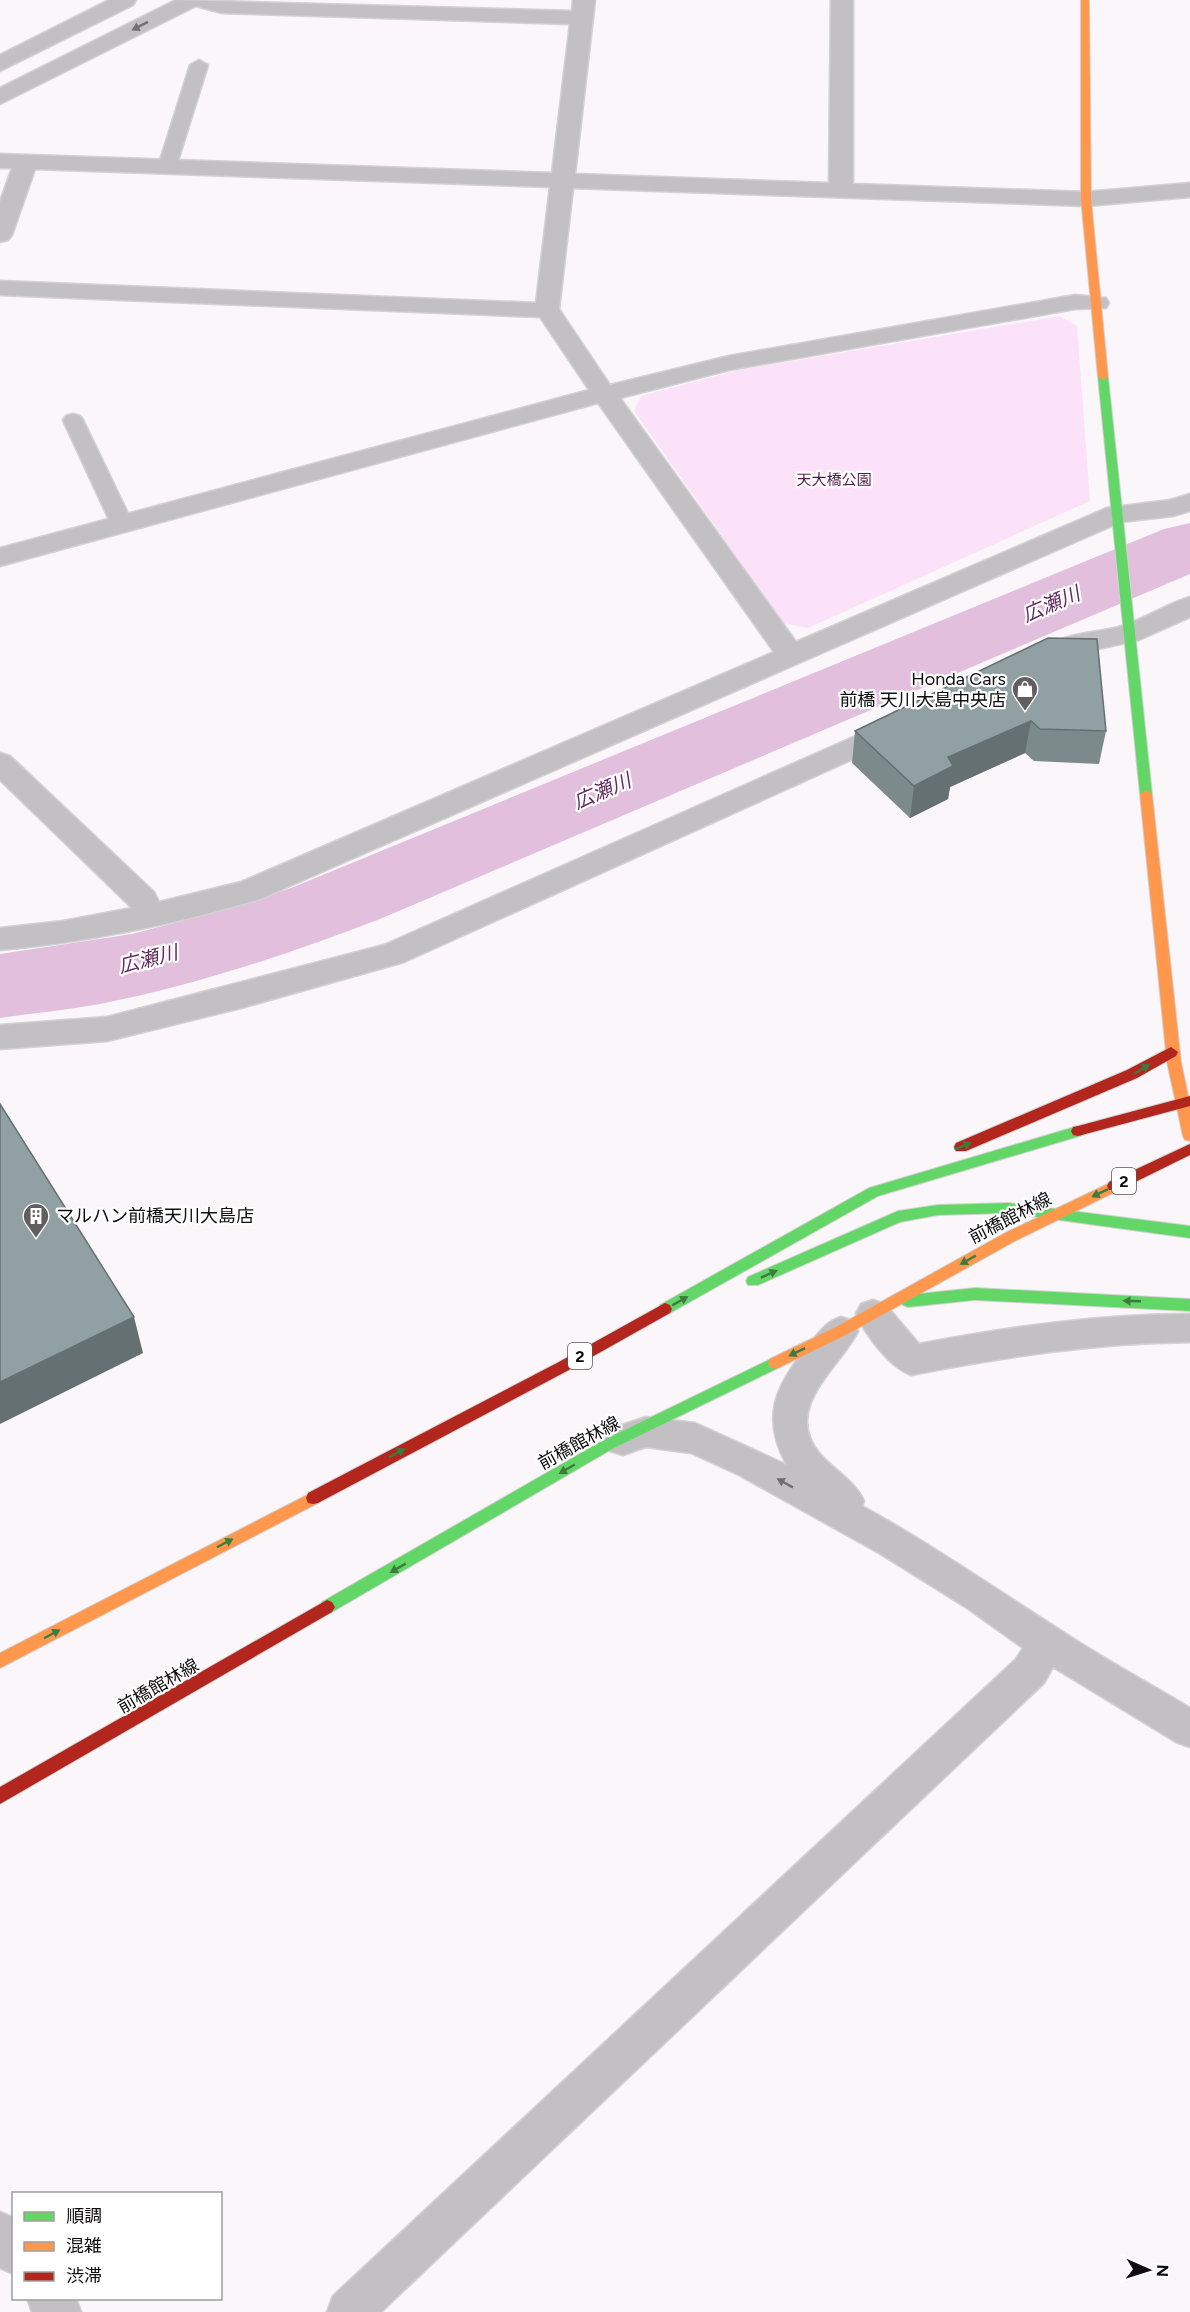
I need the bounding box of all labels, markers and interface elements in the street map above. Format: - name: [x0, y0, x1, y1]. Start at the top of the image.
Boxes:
- one-way arrow: [132, 22, 149, 31]
- park label: 天大橋公園: [796, 471, 872, 489]
- water label: 広瀬川: [1019, 580, 1085, 627]
- place label: Honda Cars 前橋 天川大島中央店: [840, 668, 1006, 711]
- shop icon: Honda Cars 前橋 天川大島中央店: [1010, 674, 1040, 712]
- water label: 広瀬川: [570, 767, 636, 814]
- water label: 広瀬川: [116, 940, 182, 978]
- one-way arrow: [1134, 1063, 1150, 1074]
- one-way arrow: [954, 1141, 972, 1150]
- road number: 2: [1112, 1168, 1136, 1194]
- street label: 前橋館林線: [965, 1188, 1055, 1248]
- one-way arrow: [1091, 1189, 1108, 1198]
- building icon: マルハン前橋天川大島店: [21, 1201, 51, 1239]
- place label: マルハン前橋天川大島店: [56, 1205, 254, 1227]
- one-way arrow: [960, 1255, 977, 1265]
- one-way arrow: [760, 1269, 778, 1279]
- one-way arrow: [672, 1295, 688, 1306]
- one-way arrow: [1122, 1296, 1141, 1306]
- road number: 2: [568, 1343, 592, 1369]
- one-way arrow: [788, 1348, 805, 1357]
- street label: 前橋館林線: [534, 1412, 624, 1474]
- one-way arrow: [389, 1448, 406, 1458]
- one-way arrow: [558, 1464, 575, 1474]
- one-way arrow: [777, 1478, 794, 1488]
- one-way arrow: [216, 1538, 233, 1548]
- one-way arrow: [390, 1562, 406, 1573]
- one-way arrow: [44, 1629, 61, 1639]
- street label: 前橋館林線: [114, 1654, 202, 1718]
- legend: [12, 2192, 222, 2300]
- text: 順調: [66, 2205, 102, 2227]
- text: 混雑: [66, 2235, 102, 2257]
- north arrow: [1118, 2240, 1178, 2300]
- text: N: [1153, 2264, 1172, 2277]
- text: 渋滞: [66, 2265, 102, 2287]

